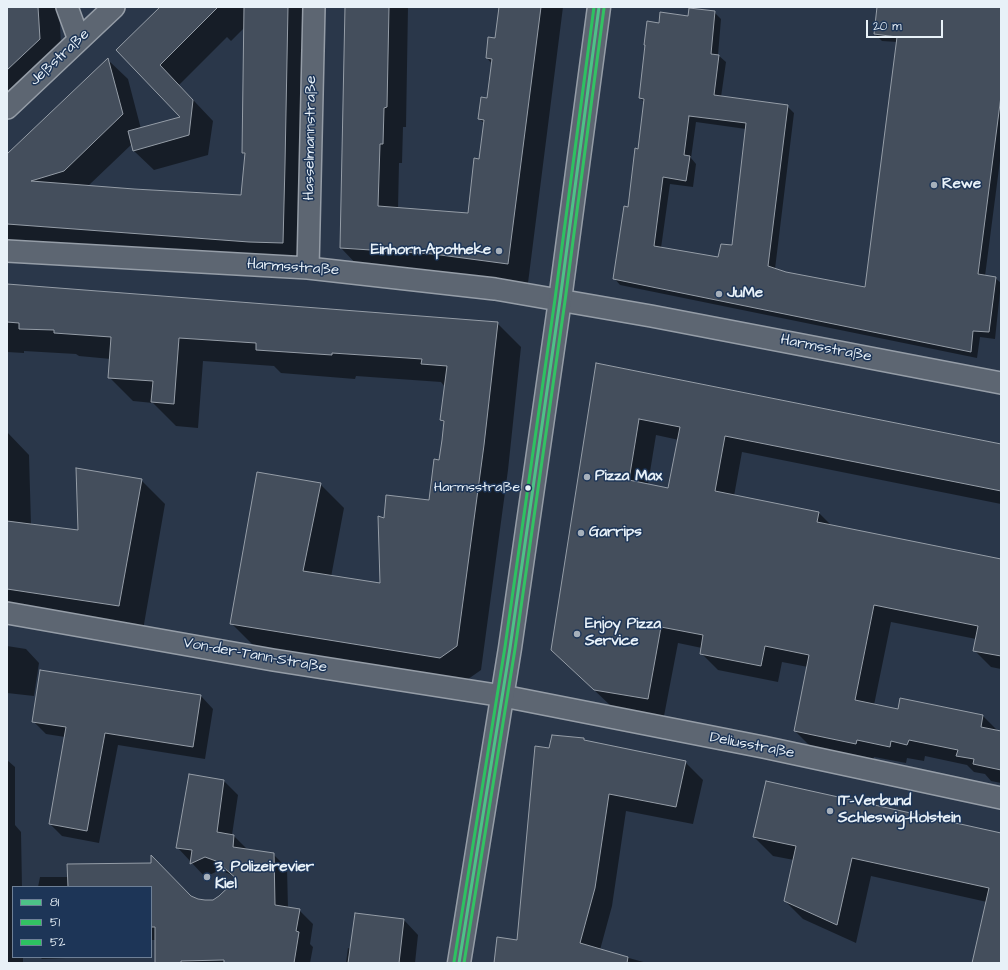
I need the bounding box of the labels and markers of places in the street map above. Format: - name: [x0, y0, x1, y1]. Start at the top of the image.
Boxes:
- place label: Rewe: [942, 176, 981, 194]
- marker: Rewe: [929, 180, 939, 190]
- place label: Einhorn-Apotheke: [371, 242, 491, 260]
- marker: Einhorn-Apotheke: [494, 246, 504, 256]
- place label: JuMe: [727, 285, 763, 303]
- marker: JuMe: [714, 289, 724, 299]
- place label: Pizza Max: [595, 468, 662, 486]
- marker: Pizza Max: [582, 472, 592, 482]
- place label: Harmsstraße: [434, 480, 520, 496]
- marker: Harmsstraße: [523, 483, 533, 493]
- place label: Garrips: [589, 524, 642, 542]
- marker: Garrips: [576, 528, 586, 538]
- place label: Enjoy Pizza Service: [585, 616, 661, 651]
- marker: Enjoy Pizza Service: [572, 629, 582, 639]
- place label: IT-Verbund Schleswig-Holstein: [838, 793, 961, 828]
- marker: IT-Verbund Schleswig-Holstein: [825, 806, 835, 816]
- place label: 3. Polizeirevier Kiel: [215, 859, 314, 894]
- marker: 3. Polizeirevier Kiel: [202, 872, 212, 882]

